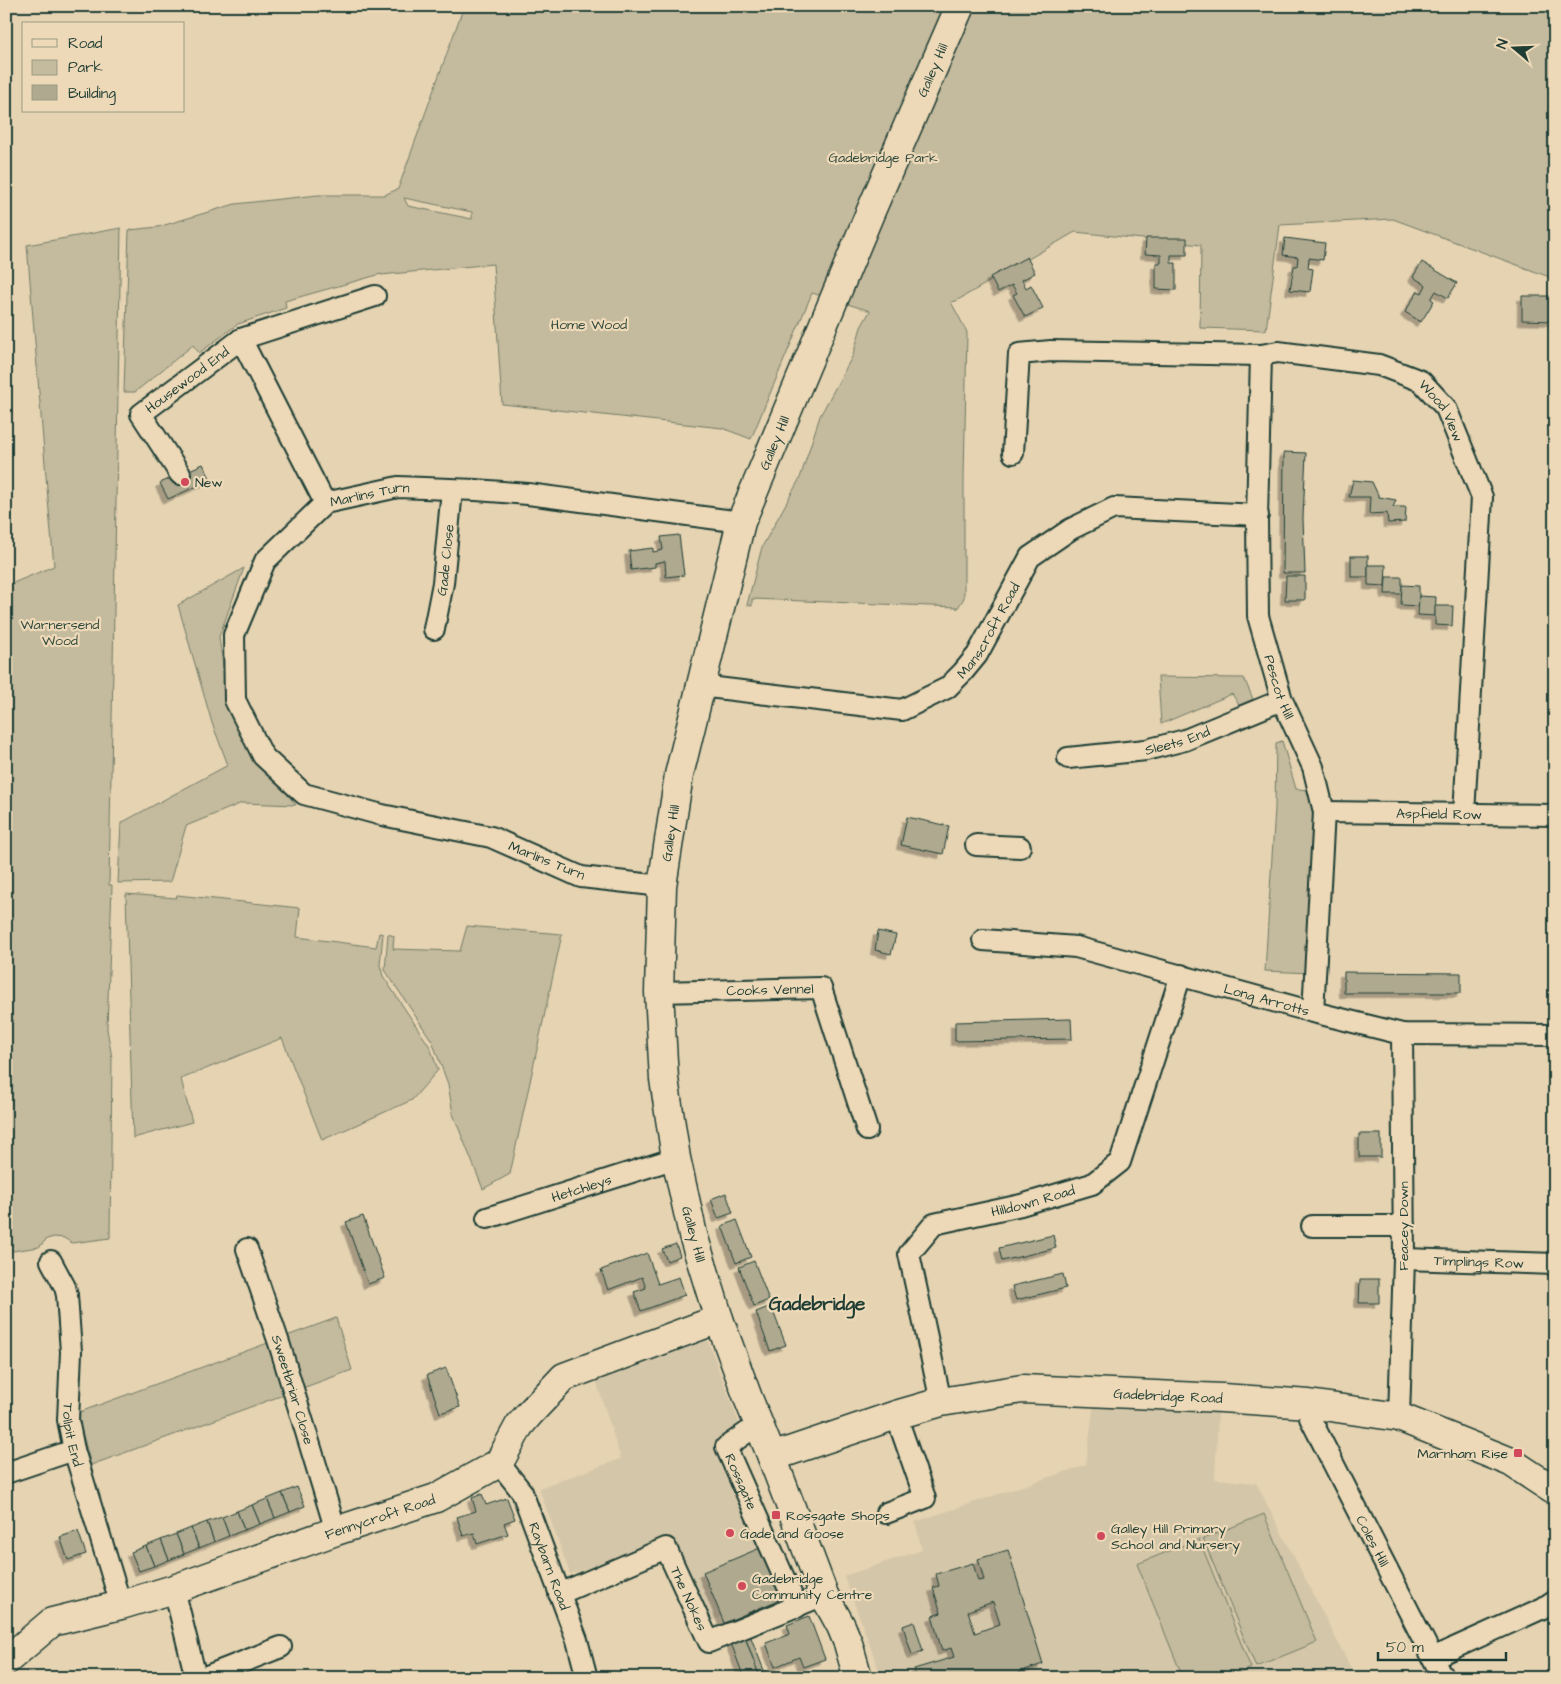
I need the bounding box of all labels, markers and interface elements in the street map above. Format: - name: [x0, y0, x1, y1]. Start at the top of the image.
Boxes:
- legend: [22, 22, 185, 112]
- north arrow: [1488, 22, 1538, 72]
- text: Road: [68, 33, 103, 54]
- text: N: [1492, 36, 1514, 52]
- street label: Galley Hill: [913, 40, 954, 100]
- text: Park: [68, 57, 103, 78]
- text: Building: [68, 83, 116, 105]
- park label: Gadebridge Park: [828, 148, 938, 168]
- park label: Home Wood: [551, 315, 627, 335]
- street label: Housewood End: [141, 342, 234, 418]
- street label: Wood View: [1413, 375, 1468, 445]
- street label: Galley Hill: [755, 413, 795, 473]
- place label: New: [195, 473, 223, 493]
- marker: New: [179, 476, 191, 488]
- street label: Marlins Turn: [328, 478, 410, 513]
- street label: Gade Close: [432, 523, 460, 598]
- street label: Manscroft Road: [952, 579, 1025, 683]
- park label: Warnersend Wood: [20, 615, 100, 651]
- street label: Pescot Hill: [1259, 653, 1299, 723]
- street label: Sleets End: [1143, 722, 1213, 761]
- street label: Galley Hill: [657, 803, 685, 863]
- street label: Aspfield Row: [1396, 804, 1482, 825]
- street label: Marlins Turn: [505, 836, 588, 885]
- street label: Cooks Vennel: [726, 979, 814, 1001]
- street label: Long Arrotts: [1221, 979, 1312, 1022]
- street label: Hetchleys: [549, 1170, 614, 1208]
- street label: Hilldown Road: [989, 1181, 1077, 1222]
- street label: Feacey Down: [1394, 1181, 1414, 1271]
- street label: Galley Hill: [676, 1204, 710, 1264]
- street label: Timplings Row: [1434, 1251, 1524, 1274]
- district label: Gadebridge: [769, 1291, 866, 1319]
- street label: Sweetbriar Close: [266, 1332, 318, 1448]
- street label: Gadebridge Road: [1113, 1384, 1223, 1409]
- street label: Tollpit End: [57, 1402, 87, 1469]
- place label: Marnham Rise: [1417, 1444, 1508, 1464]
- marker: Marnham Rise: [1512, 1447, 1524, 1459]
- street label: Rossgate: [719, 1451, 762, 1514]
- street label: Fennycroft Road: [322, 1490, 438, 1545]
- place label: Rossgate Shops: [786, 1506, 890, 1526]
- marker: Rossgate Shops: [770, 1509, 782, 1521]
- street label: Coles Hill: [1350, 1512, 1393, 1570]
- place label: Galley Hill Primary School and Nursery: [1111, 1519, 1240, 1555]
- street label: Raybarn Road: [523, 1520, 574, 1613]
- place label: Gade and Goose: [740, 1524, 845, 1544]
- marker: Gade and Goose: [724, 1527, 736, 1539]
- marker: Galley Hill Primary School and Nursery: [1095, 1530, 1107, 1542]
- street label: The Nokes: [665, 1564, 712, 1634]
- place label: Gadebridge Community Centre: [752, 1569, 873, 1605]
- marker: Gadebridge Community Centre: [736, 1580, 748, 1592]
- scale bar: [1378, 1629, 1506, 1661]
- text: 50 m: [1386, 1637, 1424, 1658]

